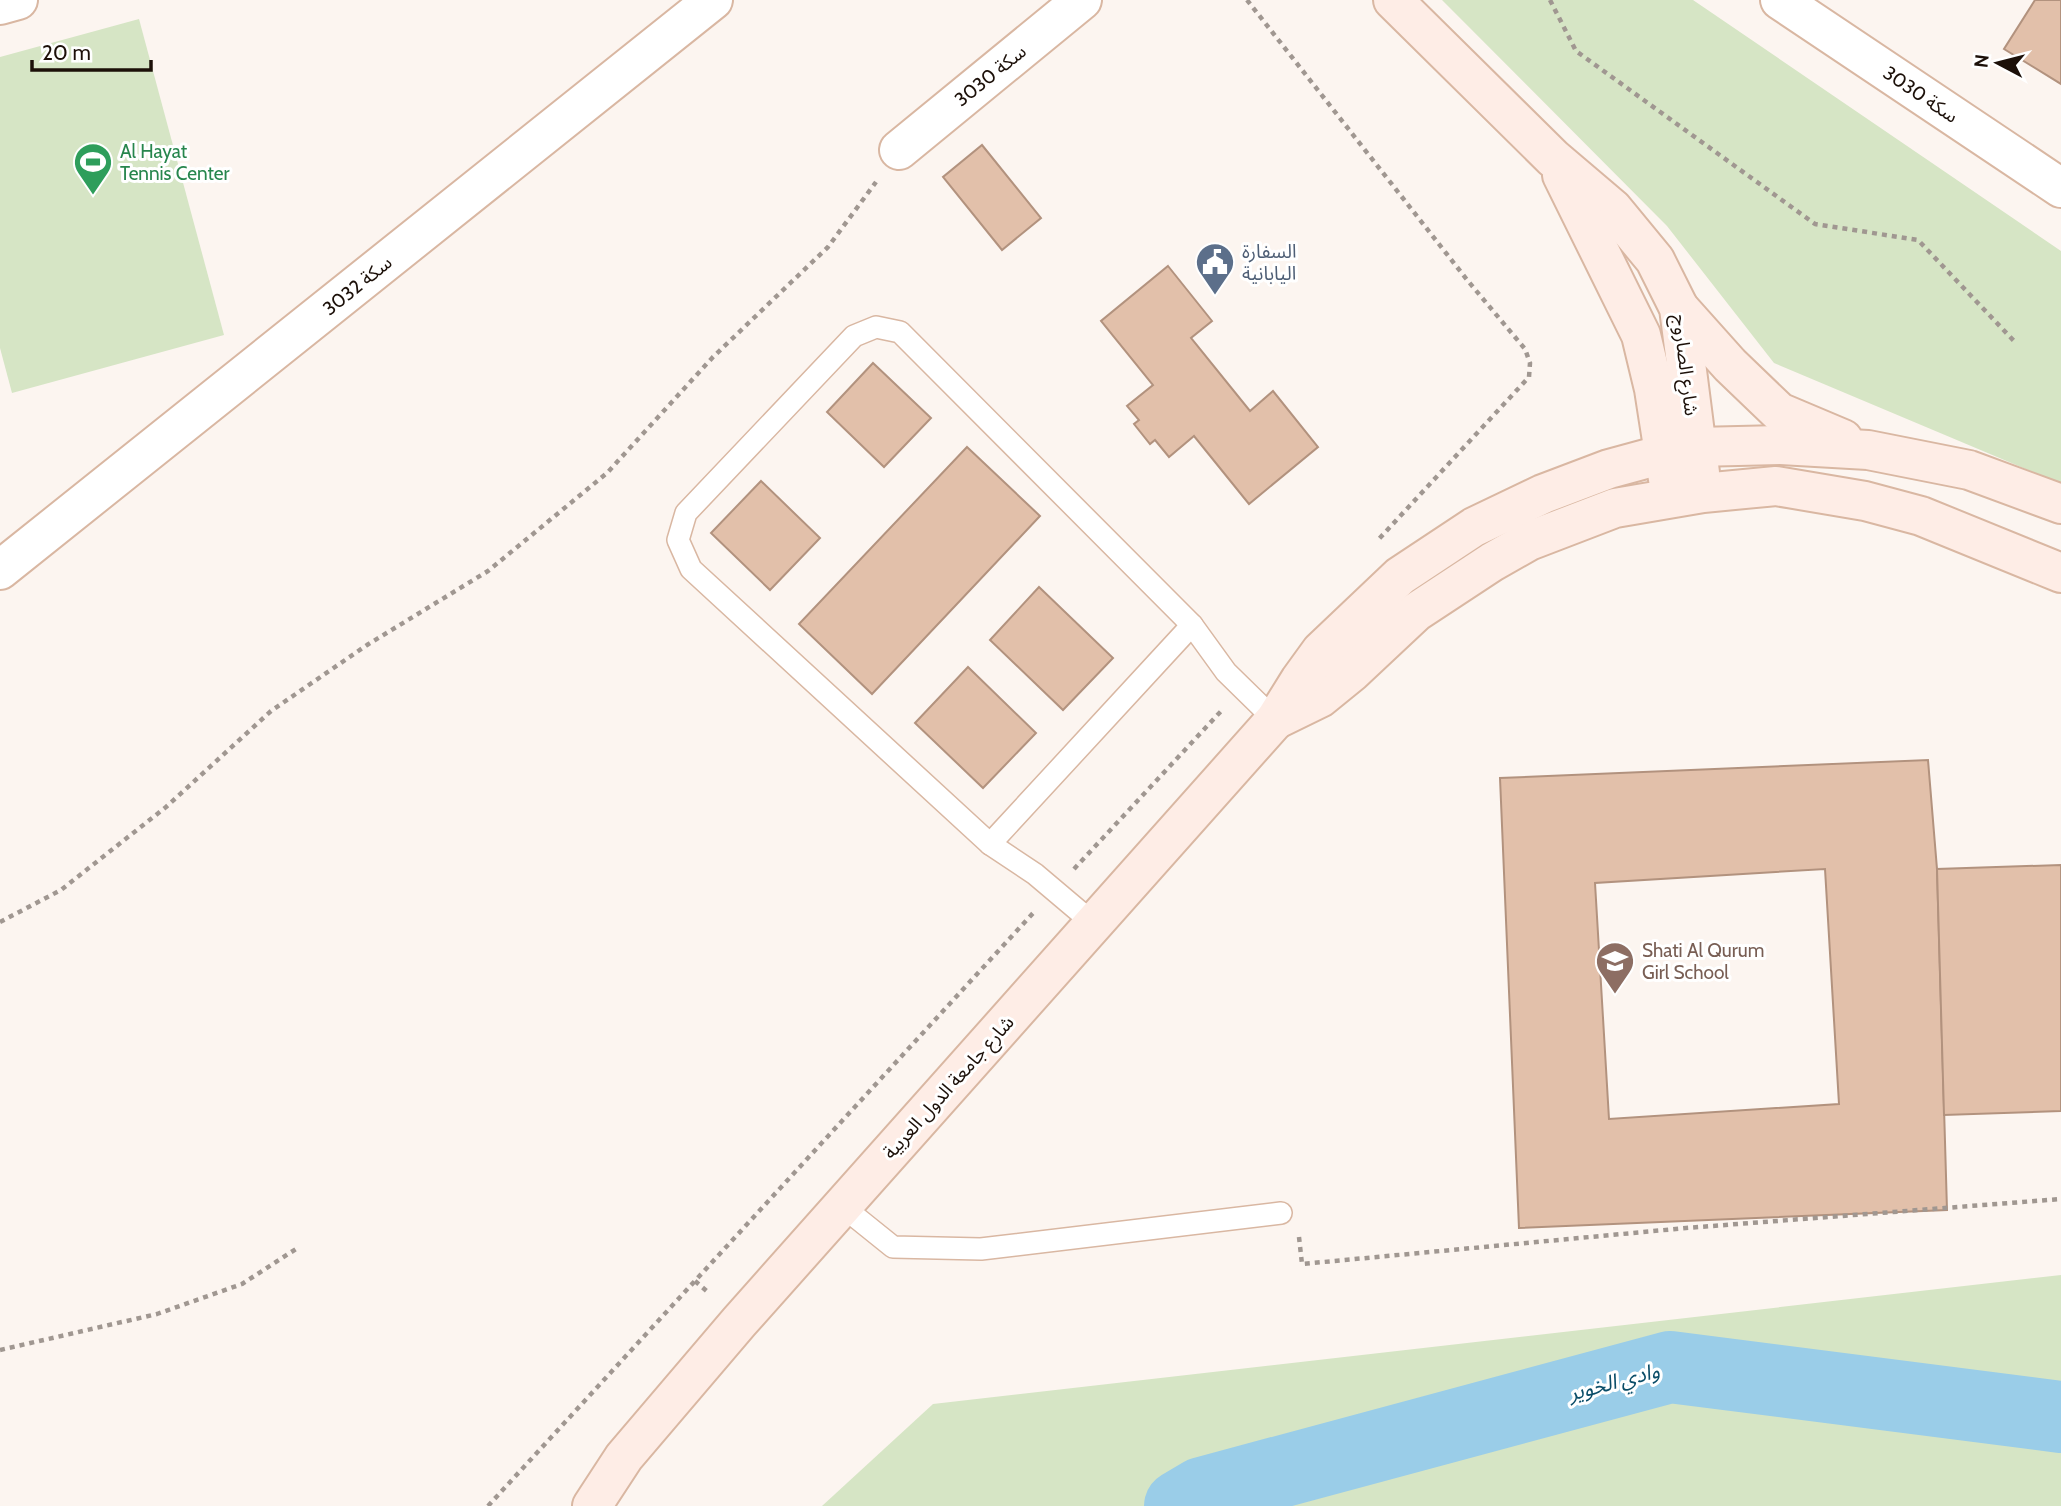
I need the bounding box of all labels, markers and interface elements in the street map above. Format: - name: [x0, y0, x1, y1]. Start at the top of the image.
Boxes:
- scale bar: [32, 28, 150, 72]
- north arrow: [1963, 28, 2033, 98]
- text: 20 m: [42, 40, 91, 65]
- street label: سكة 3030: [950, 40, 1031, 111]
- text: N: [1969, 53, 1994, 69]
- street label: سكة 3030: [1879, 61, 1962, 128]
- place label: Al Hayat Tennis Center: [120, 140, 229, 185]
- sports icon: Al Hayat Tennis Center: [72, 141, 114, 196]
- place label: السفارة اليابانية: [1242, 240, 1296, 285]
- public building icon: السفارة اليابانية: [1194, 241, 1236, 296]
- street label: سكة 3032: [318, 251, 396, 320]
- street label: شارع الصاروج: [1666, 313, 1703, 417]
- place label: Shati Al Qurum Girl School: [1642, 939, 1764, 984]
- school or university icon: Shati Al Qurum Girl School: [1594, 940, 1636, 995]
- street label: شارع جامعة الدول العربية: [878, 1011, 1020, 1165]
- water label: وادي الخوير: [1564, 1357, 1663, 1410]

